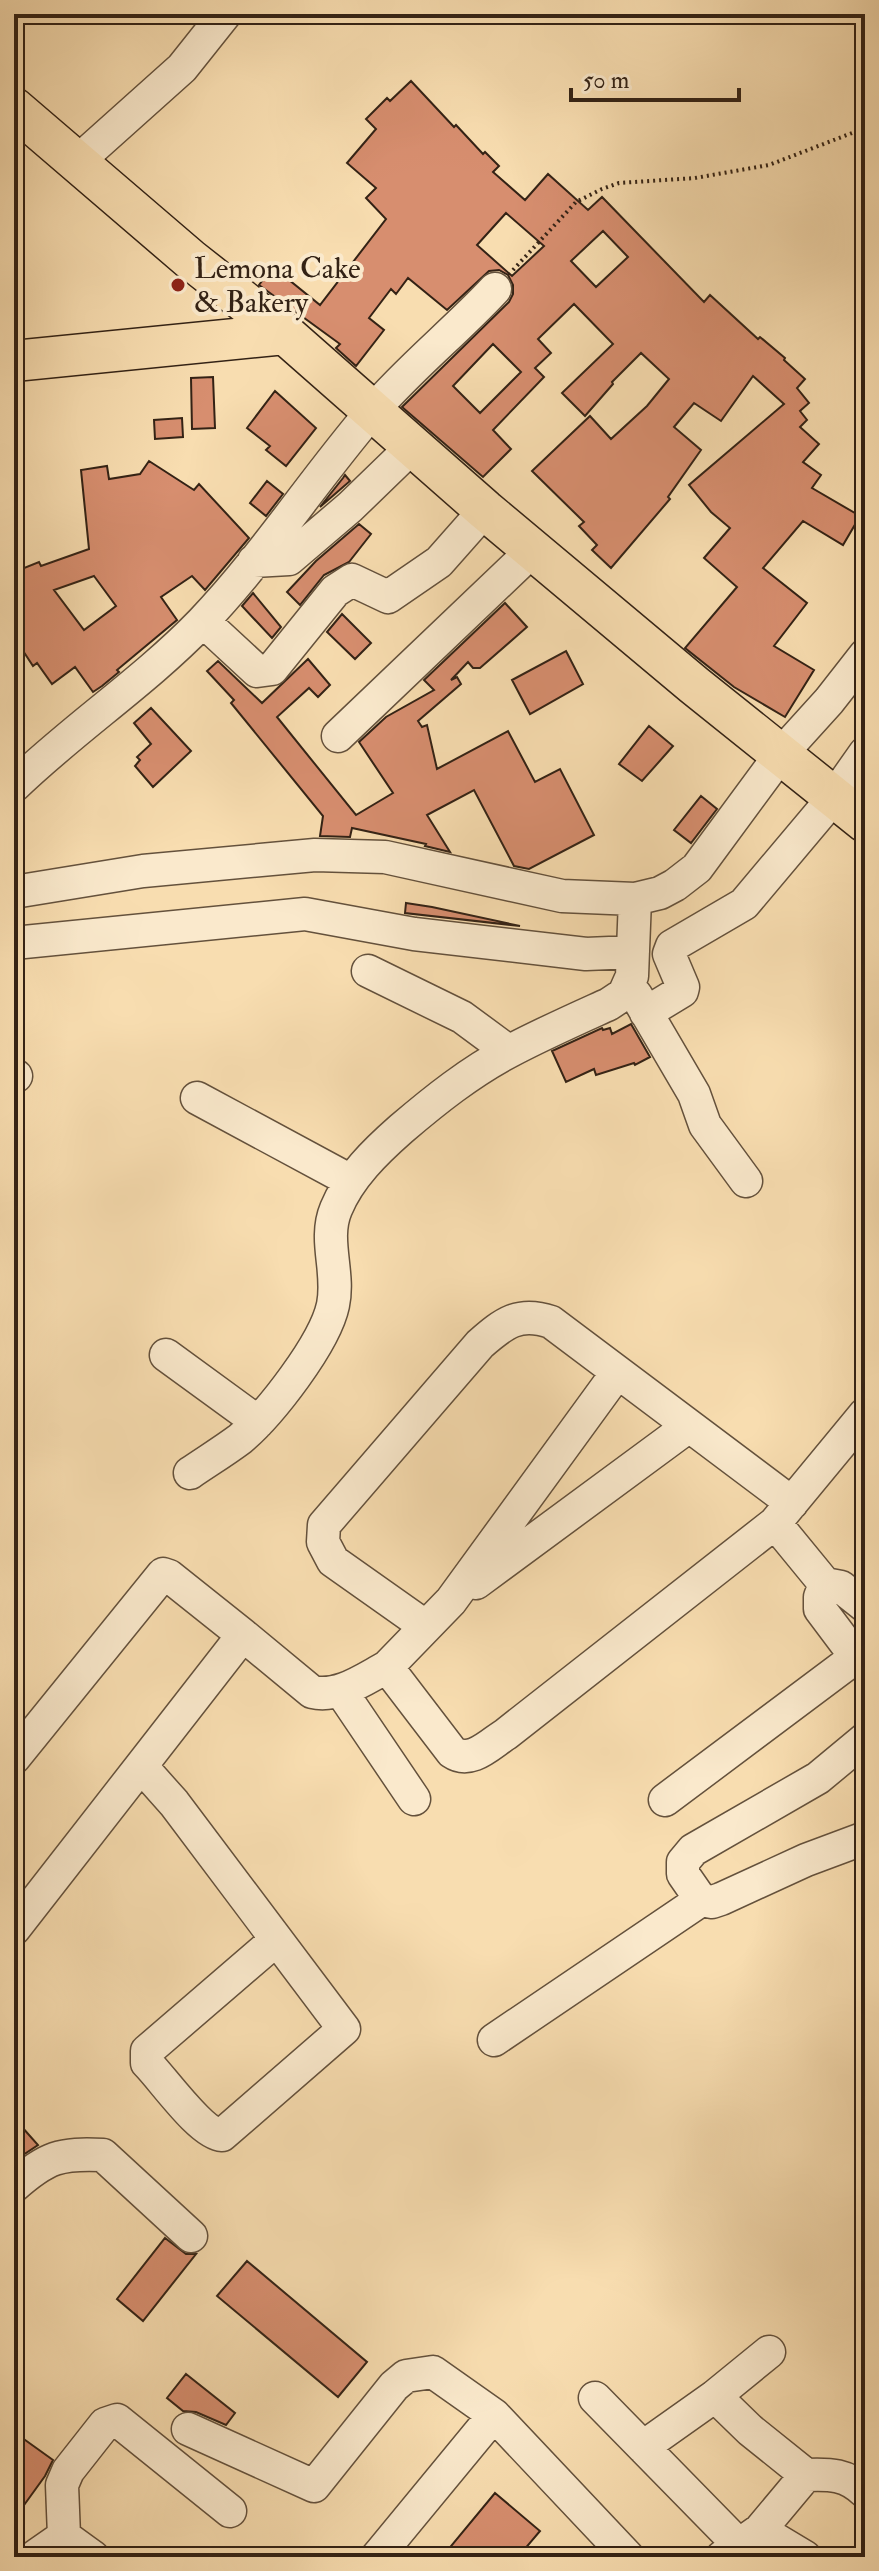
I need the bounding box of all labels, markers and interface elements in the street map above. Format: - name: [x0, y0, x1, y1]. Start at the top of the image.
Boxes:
- scale bar: [571, 52, 739, 102]
- text: 50 m: [583, 65, 630, 96]
- place label: Lemona Cake & Bakery: [194, 250, 361, 321]
- marker: Lemona Cake & Bakery: [169, 276, 187, 294]

